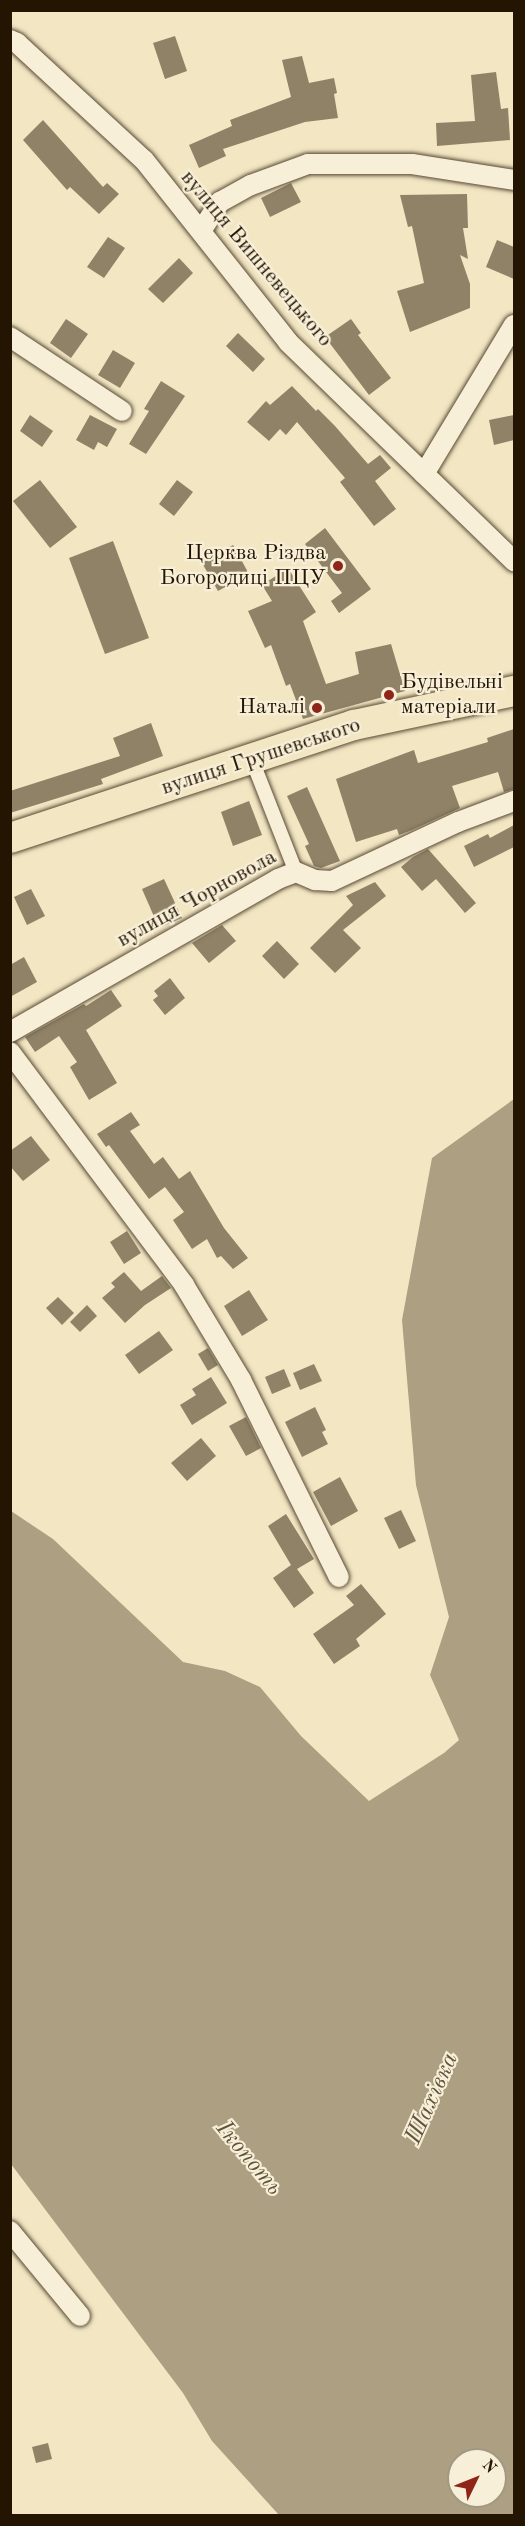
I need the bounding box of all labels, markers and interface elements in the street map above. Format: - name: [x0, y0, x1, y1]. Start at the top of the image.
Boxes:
- street label: вулиця Вишневецького: [174, 165, 338, 353]
- place label: Церква Різдва Богородиці ПЦУ: [160, 540, 326, 592]
- marker: Церква Різдва Богородиці ПЦУ: [331, 559, 345, 573]
- place label: Будівельні матеріали: [401, 669, 503, 720]
- marker: Будівельні матеріали: [382, 688, 396, 702]
- place label: Наталі: [239, 695, 305, 721]
- marker: Наталі: [310, 701, 324, 715]
- street label: вулиця Грушевського: [158, 712, 364, 802]
- street label: вулиця Чорновола: [113, 844, 281, 954]
- water label: Шахівка: [400, 2049, 466, 2149]
- water label: Ікопоть: [208, 2116, 288, 2202]
- north arrow: [447, 2448, 507, 2508]
- text: N: [479, 2457, 499, 2477]

